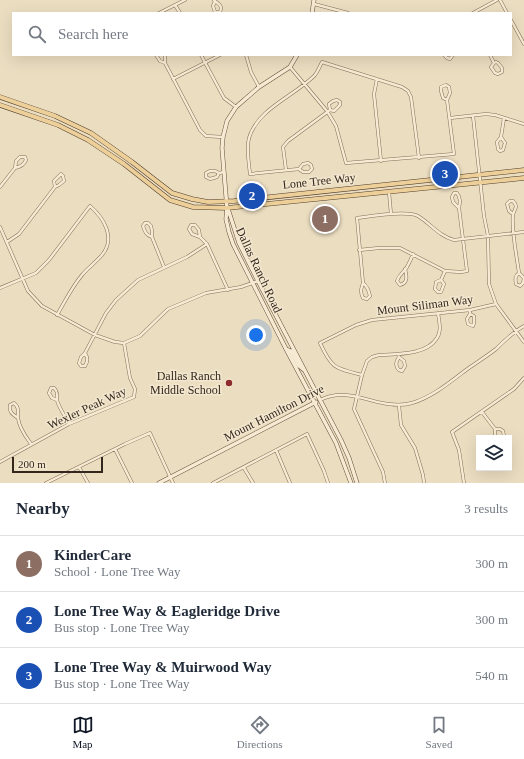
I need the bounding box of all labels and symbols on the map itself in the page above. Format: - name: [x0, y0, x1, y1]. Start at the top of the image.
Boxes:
- pin: 3: [432, 159, 458, 189]
- street label: Lone Tree Way: [282, 170, 356, 192]
- pin: 2: [239, 181, 265, 211]
- pin: 1: [312, 204, 338, 234]
- street label: Dallas Ranch Road: [233, 225, 285, 315]
- street label: Mount Siliman Way: [376, 292, 474, 318]
- your location: [246, 325, 266, 345]
- place label: Dallas Ranch Middle School: [150, 369, 222, 397]
- marker: Dallas Ranch Middle School: [224, 378, 234, 388]
- street label: Mount Hamilton Drive: [222, 382, 326, 444]
- street label: Wexler Peak Way: [45, 384, 129, 432]
- scale bar: [12, 455, 103, 474]

